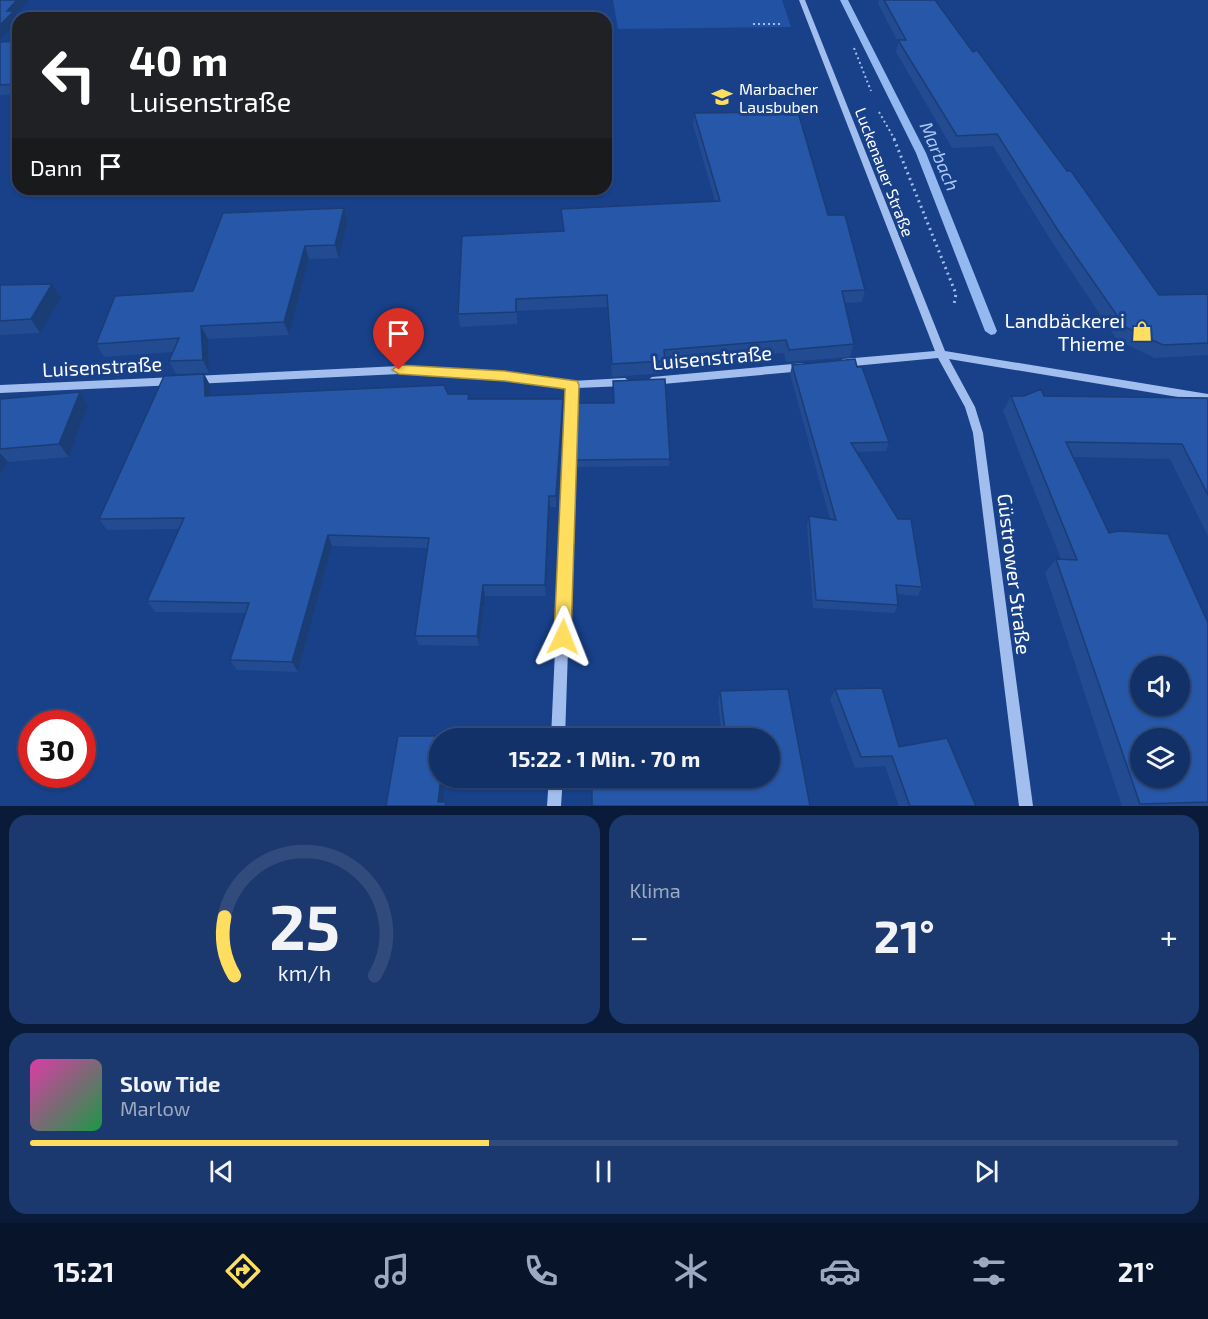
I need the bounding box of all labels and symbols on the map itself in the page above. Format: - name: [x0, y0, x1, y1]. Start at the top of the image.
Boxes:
- place label: Marbacher Lausbuben: [739, 79, 819, 116]
- school or university icon: Marbacher Lausbuben: [710, 85, 734, 109]
- street label: Luckenauer Straße: [852, 105, 918, 239]
- water label: Marbach: [916, 118, 964, 194]
- pin: [373, 308, 424, 370]
- place label: Landbäckerei Thieme: [1004, 308, 1125, 355]
- shop icon: Landbäckerei Thieme: [1130, 319, 1154, 343]
- street label: Luisenstraße: [651, 340, 773, 374]
- street label: Luisenstraße: [41, 351, 163, 381]
- street label: Güstrower Straße: [993, 492, 1037, 656]
- position arrow: [531, 605, 595, 669]
- speed limit sign: 30: [18, 710, 96, 788]

